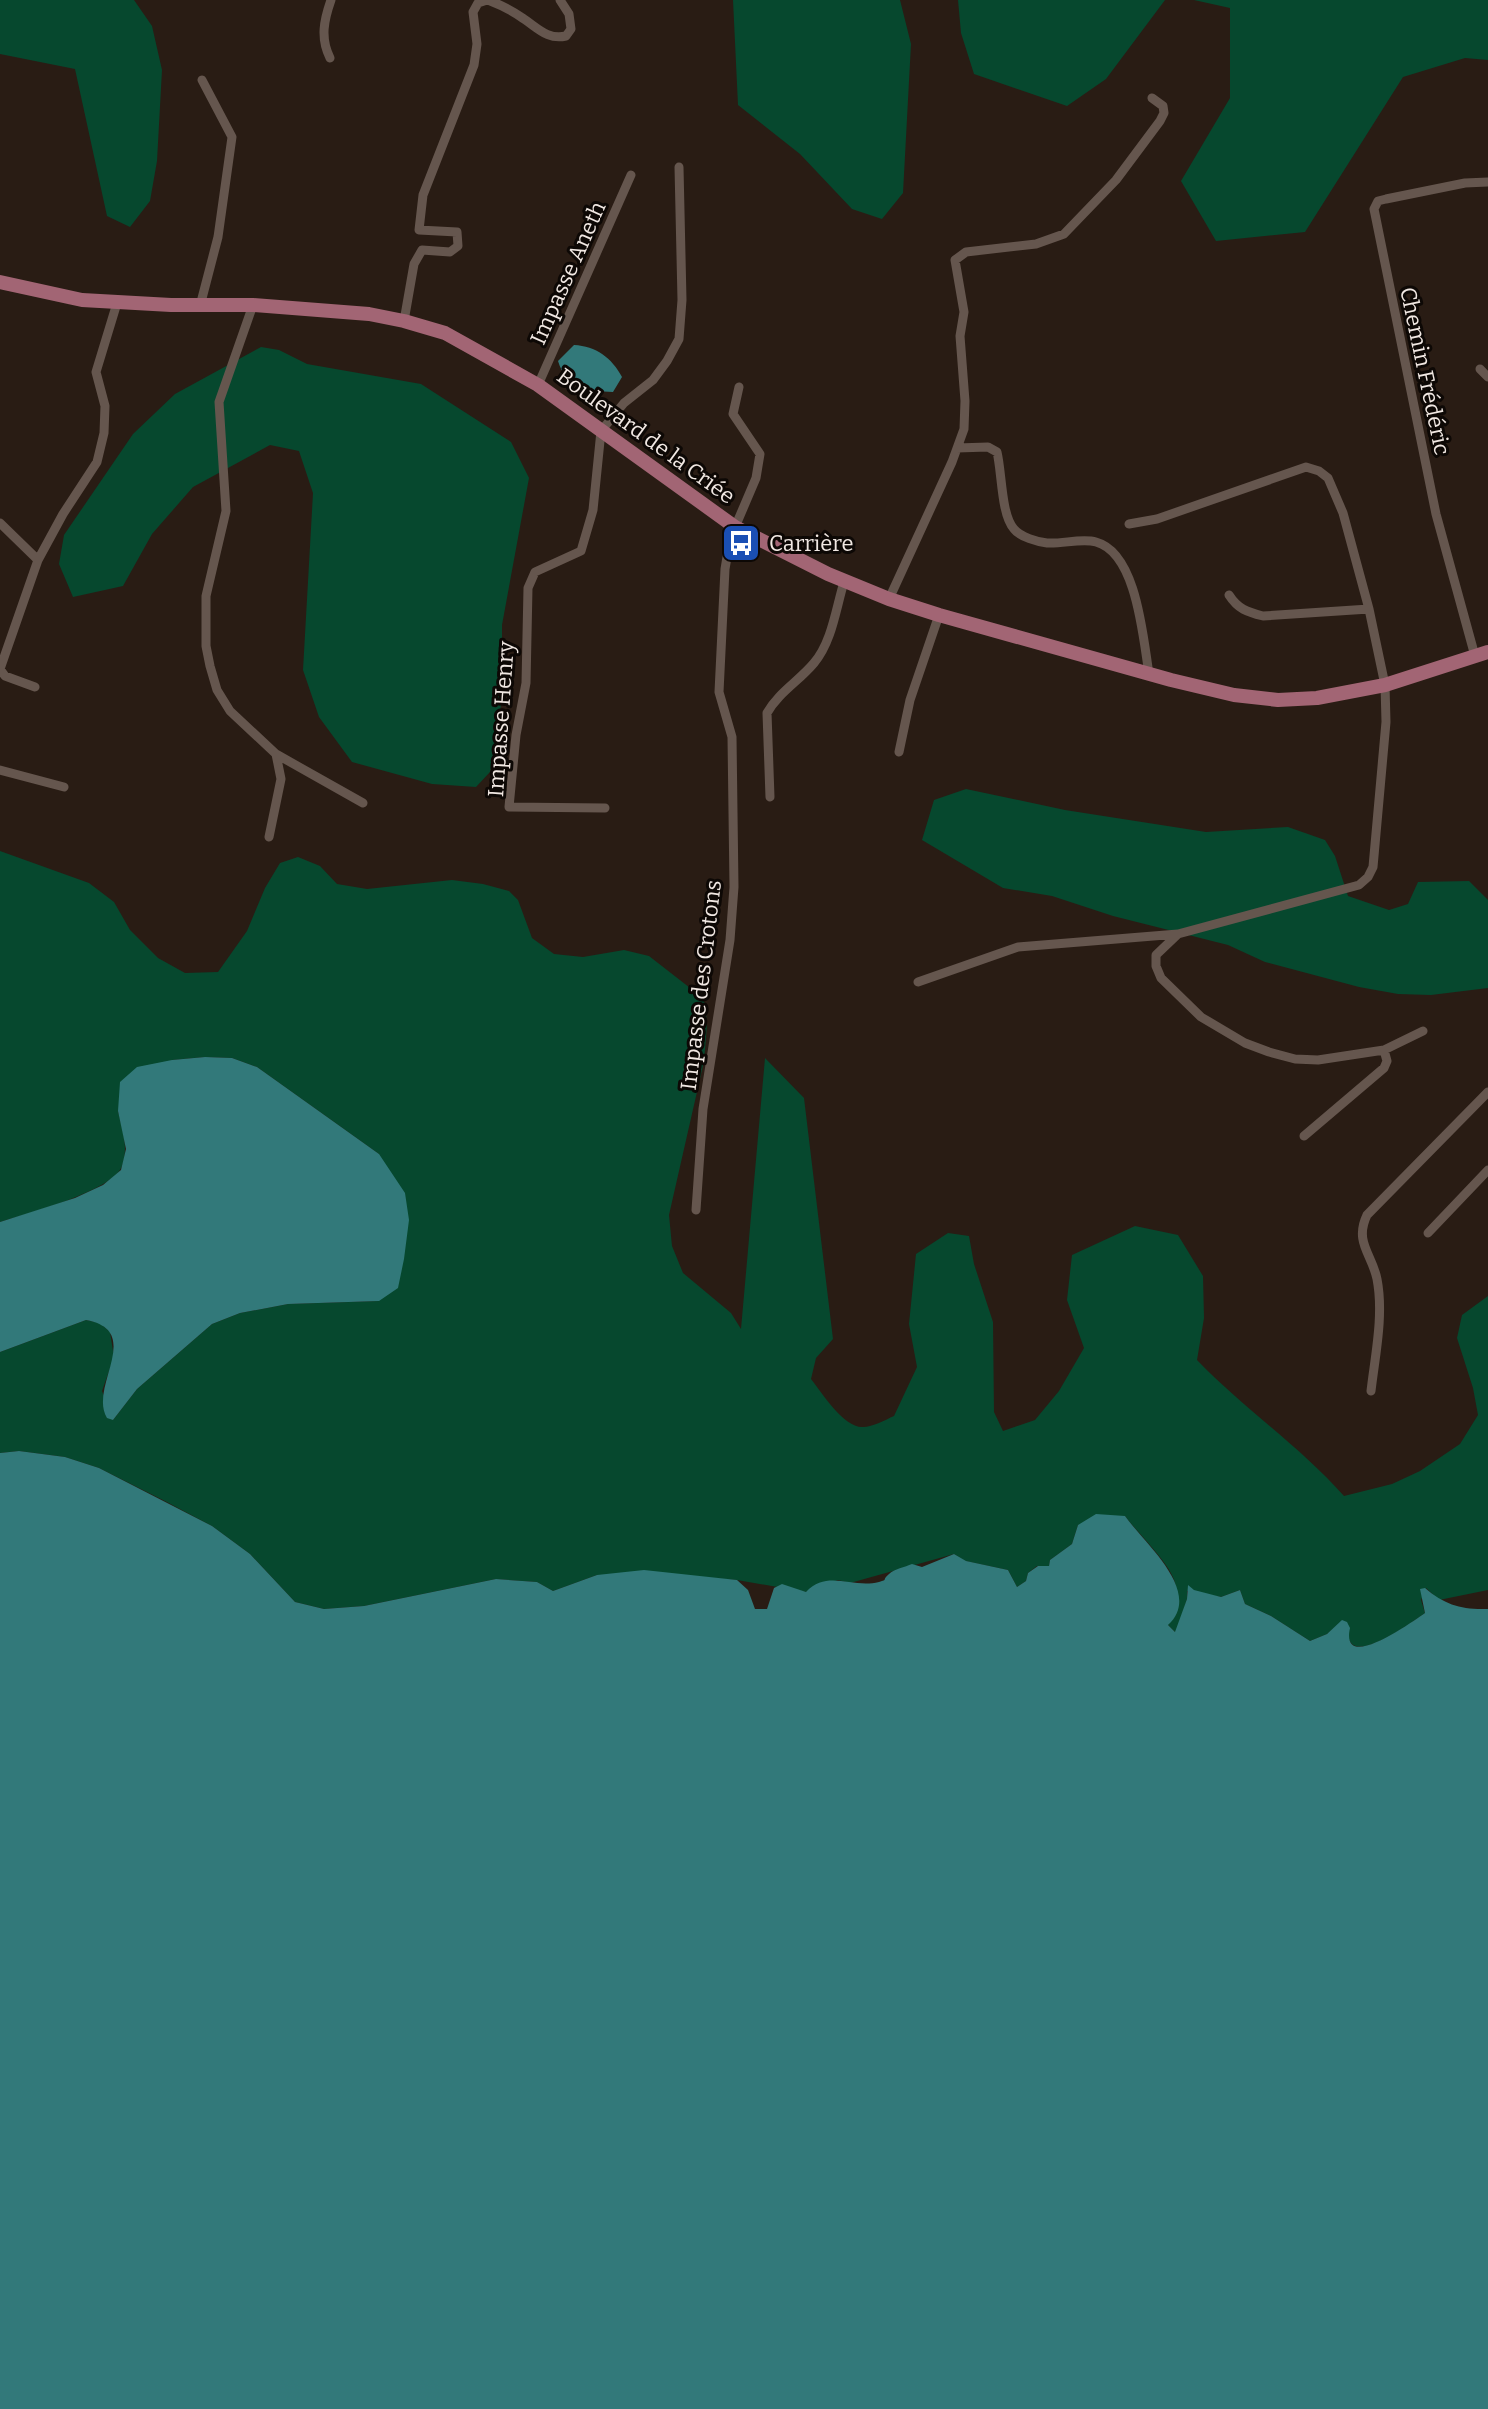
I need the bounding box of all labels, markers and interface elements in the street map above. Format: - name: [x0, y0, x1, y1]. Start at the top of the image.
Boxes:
- street label: Impasse Aneth: [524, 197, 612, 349]
- street label: Chemin Frédéric: [1394, 285, 1456, 457]
- street label: Boulevard de la Criée: [552, 362, 740, 510]
- bus stop icon: Carrière: [720, 522, 762, 564]
- place label: Carrière: [769, 530, 854, 557]
- street label: Impasse Henry: [482, 640, 520, 798]
- street label: Impasse des Crotons: [675, 878, 727, 1092]

